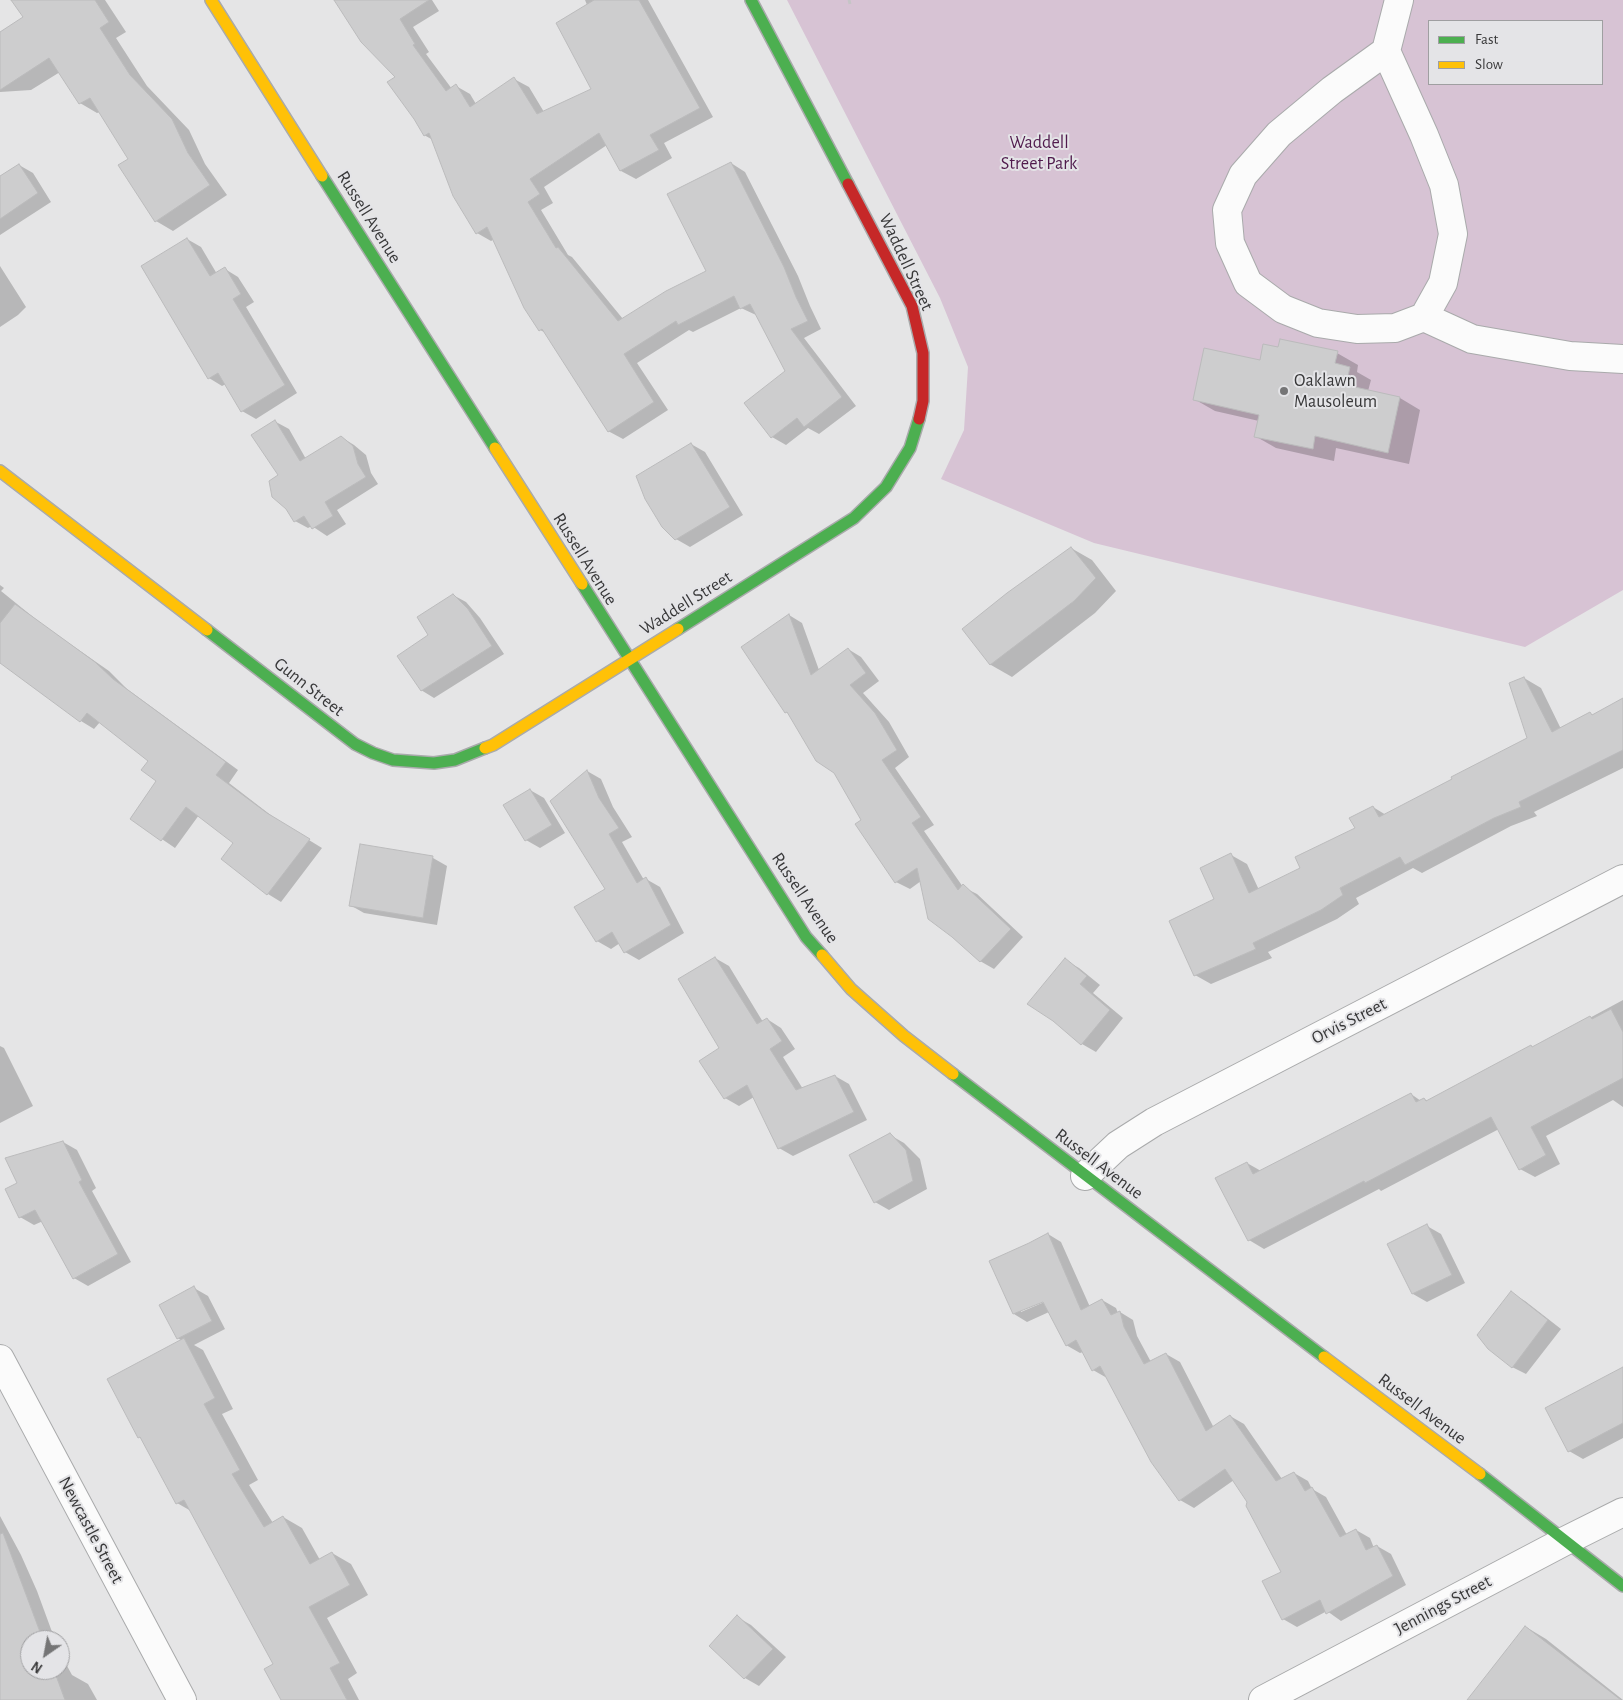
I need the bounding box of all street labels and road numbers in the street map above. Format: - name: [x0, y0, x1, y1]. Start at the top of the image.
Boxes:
- street label: Russell Avenue: [332, 167, 406, 267]
- street label: Waddell Street: [874, 210, 938, 314]
- street label: Russell Avenue: [548, 509, 622, 609]
- street label: Waddell Street: [636, 566, 736, 640]
- street label: Gunn Street: [270, 653, 348, 721]
- street label: Russell Avenue: [767, 849, 843, 947]
- street label: Orvis Street: [1308, 993, 1390, 1049]
- street label: Russell Avenue: [1051, 1124, 1147, 1204]
- street label: Russell Avenue: [1374, 1369, 1470, 1449]
- street label: Newcastle Street: [54, 1473, 128, 1587]
- street label: Jennings Street: [1391, 1571, 1495, 1639]

